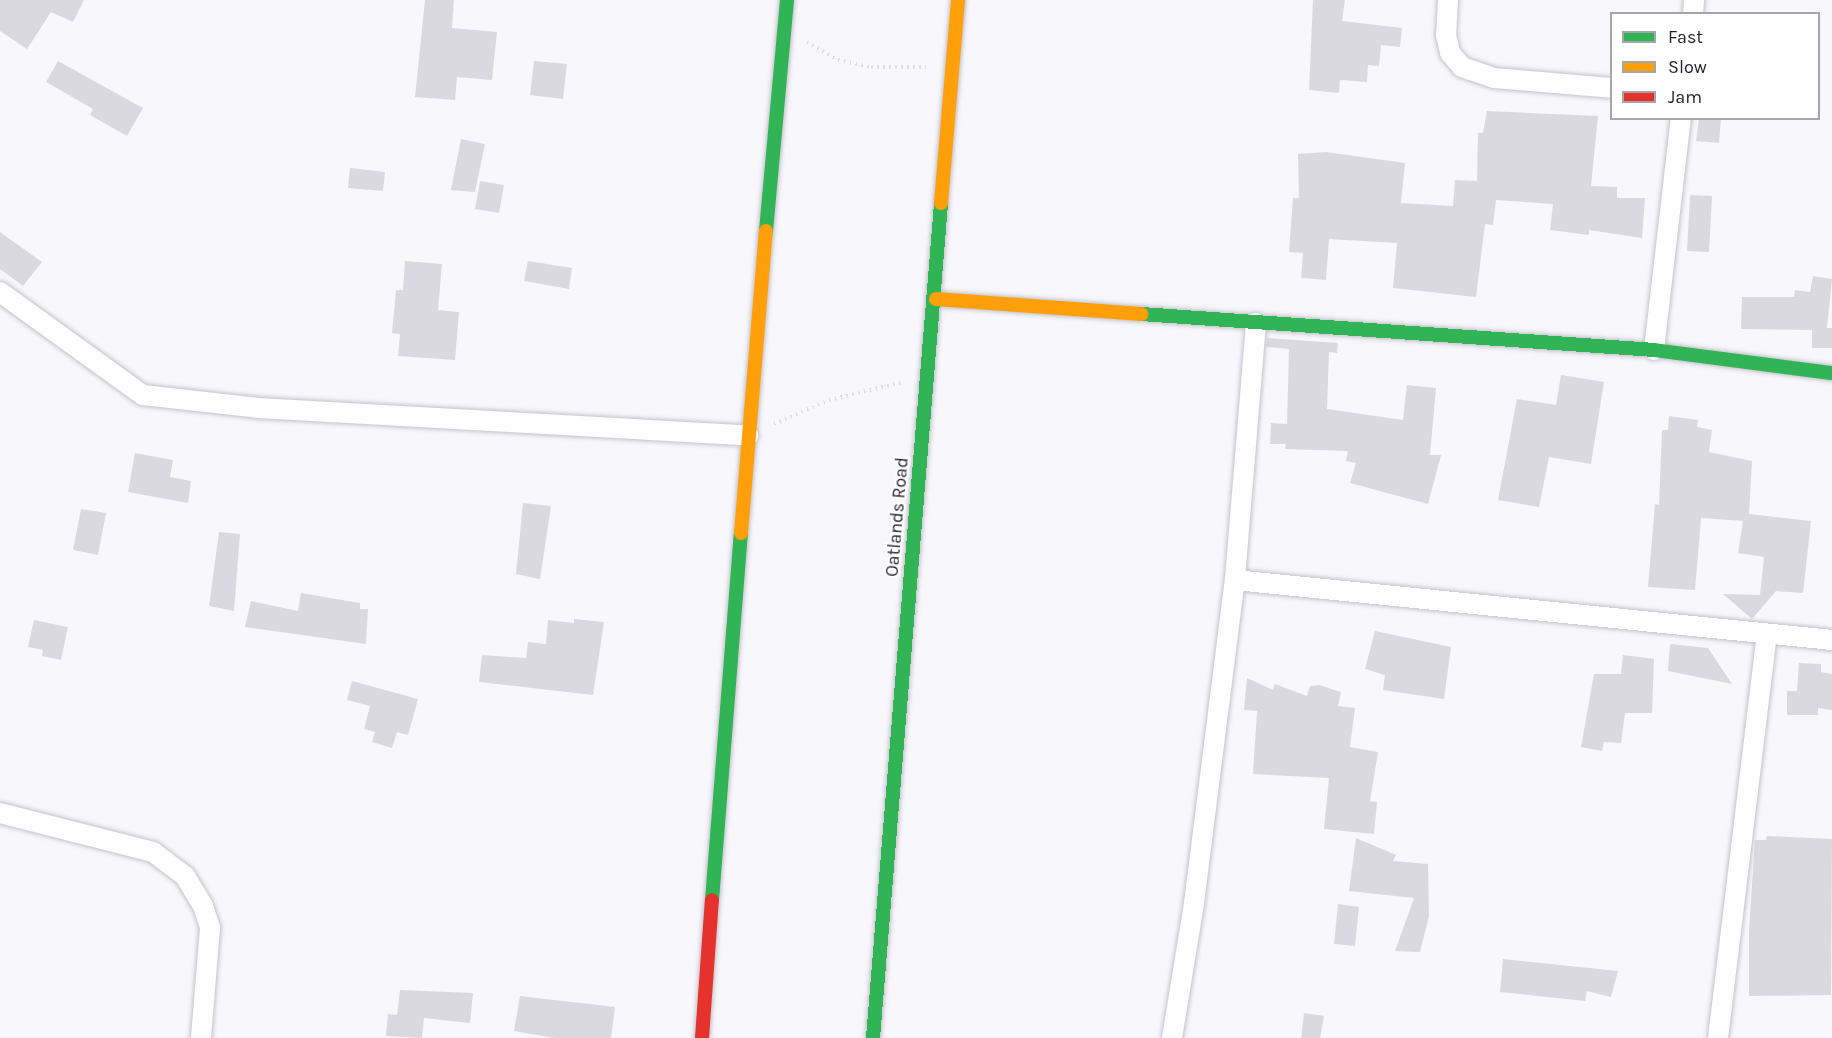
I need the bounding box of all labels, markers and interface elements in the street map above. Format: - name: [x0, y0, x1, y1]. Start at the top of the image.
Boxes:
- legend: [1610, 12, 1820, 120]
- text: Fast: [1668, 26, 1703, 48]
- text: Slow: [1668, 56, 1707, 78]
- text: Jam: [1668, 86, 1702, 108]
- street label: Oatlands Road: [881, 456, 913, 578]

